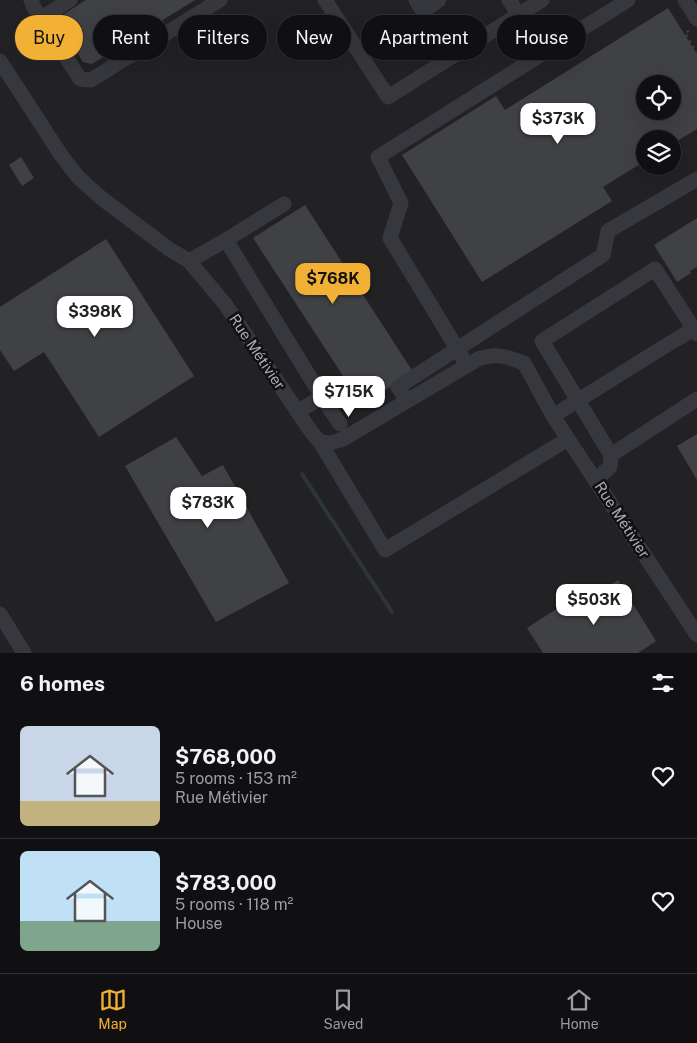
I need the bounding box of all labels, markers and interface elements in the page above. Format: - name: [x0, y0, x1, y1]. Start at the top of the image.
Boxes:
- chip: Buy: [15, 15, 83, 60]
- chip: Rent: [93, 15, 168, 60]
- chip: Filters: [178, 15, 267, 60]
- chip: New: [277, 15, 351, 60]
- chip: Apartment: [361, 15, 487, 60]
- chip: House: [497, 15, 586, 60]
- map controls: [636, 75, 681, 175]
- button: locate: [636, 75, 681, 120]
- pin: $373K: [523, 102, 593, 145]
- text: $373K: [531, 109, 585, 128]
- button: layers: [636, 130, 681, 175]
- pin: $768K: [298, 262, 368, 305]
- text: $768K: [306, 269, 360, 288]
- pin: $398K: [60, 296, 130, 338]
- text: $398K: [68, 302, 122, 321]
- street label: Rue Métivier: [226, 311, 289, 393]
- pin: $715K: [314, 376, 384, 418]
- text: $715K: [324, 382, 374, 401]
- street label: Rue Métivier: [592, 478, 653, 561]
- pin: $783K: [173, 486, 243, 529]
- text: $783K: [181, 493, 235, 512]
- pin: $503K: [559, 584, 629, 626]
- text: $503K: [567, 590, 621, 609]
- icon: filters: [649, 669, 677, 697]
- text: 6 homes: [20, 671, 105, 696]
- text: $768,000: [175, 744, 276, 769]
- icon: home: [60, 746, 120, 806]
- icon: heart: [649, 762, 677, 790]
- text: 5 rooms · 153 m²: [175, 769, 297, 788]
- text: Rue Métivier: [175, 788, 268, 807]
- text: $783,000: [175, 870, 277, 895]
- icon: home: [60, 871, 120, 931]
- icon: heart: [649, 887, 677, 915]
- text: 5 rooms · 118 m²: [175, 895, 294, 914]
- text: House: [175, 914, 223, 933]
- tab: Map: [98, 986, 127, 1032]
- tab: Saved: [323, 986, 363, 1032]
- tab: Home: [560, 986, 599, 1032]

